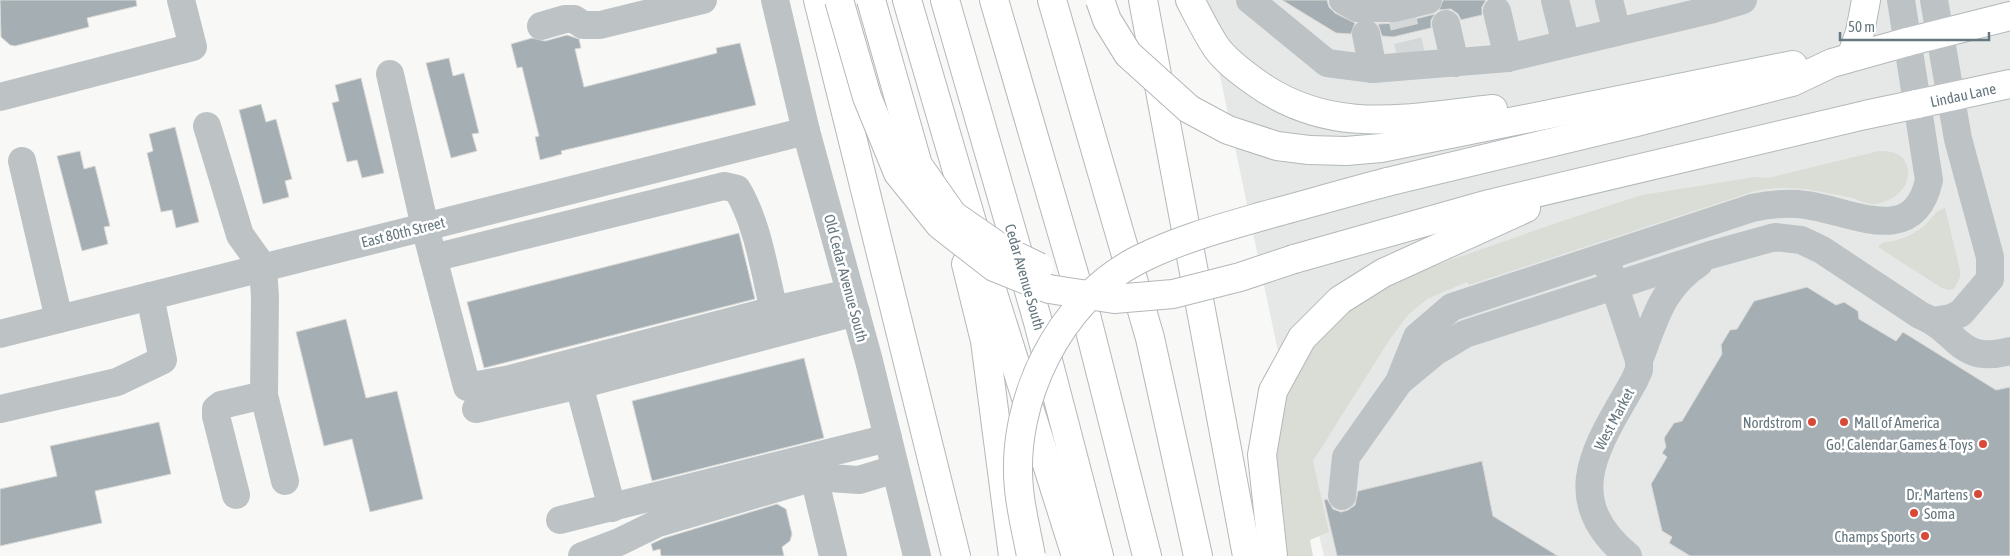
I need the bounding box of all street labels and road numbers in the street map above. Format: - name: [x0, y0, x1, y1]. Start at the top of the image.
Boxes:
- street label: Lindau Lane: [1929, 80, 1998, 110]
- street label: Old Cedar Avenue South: [821, 212, 871, 344]
- street label: East 80th Street: [359, 213, 447, 251]
- street label: Cedar Avenue South: [1002, 222, 1048, 332]
- street label: West Market: [1591, 385, 1637, 453]

